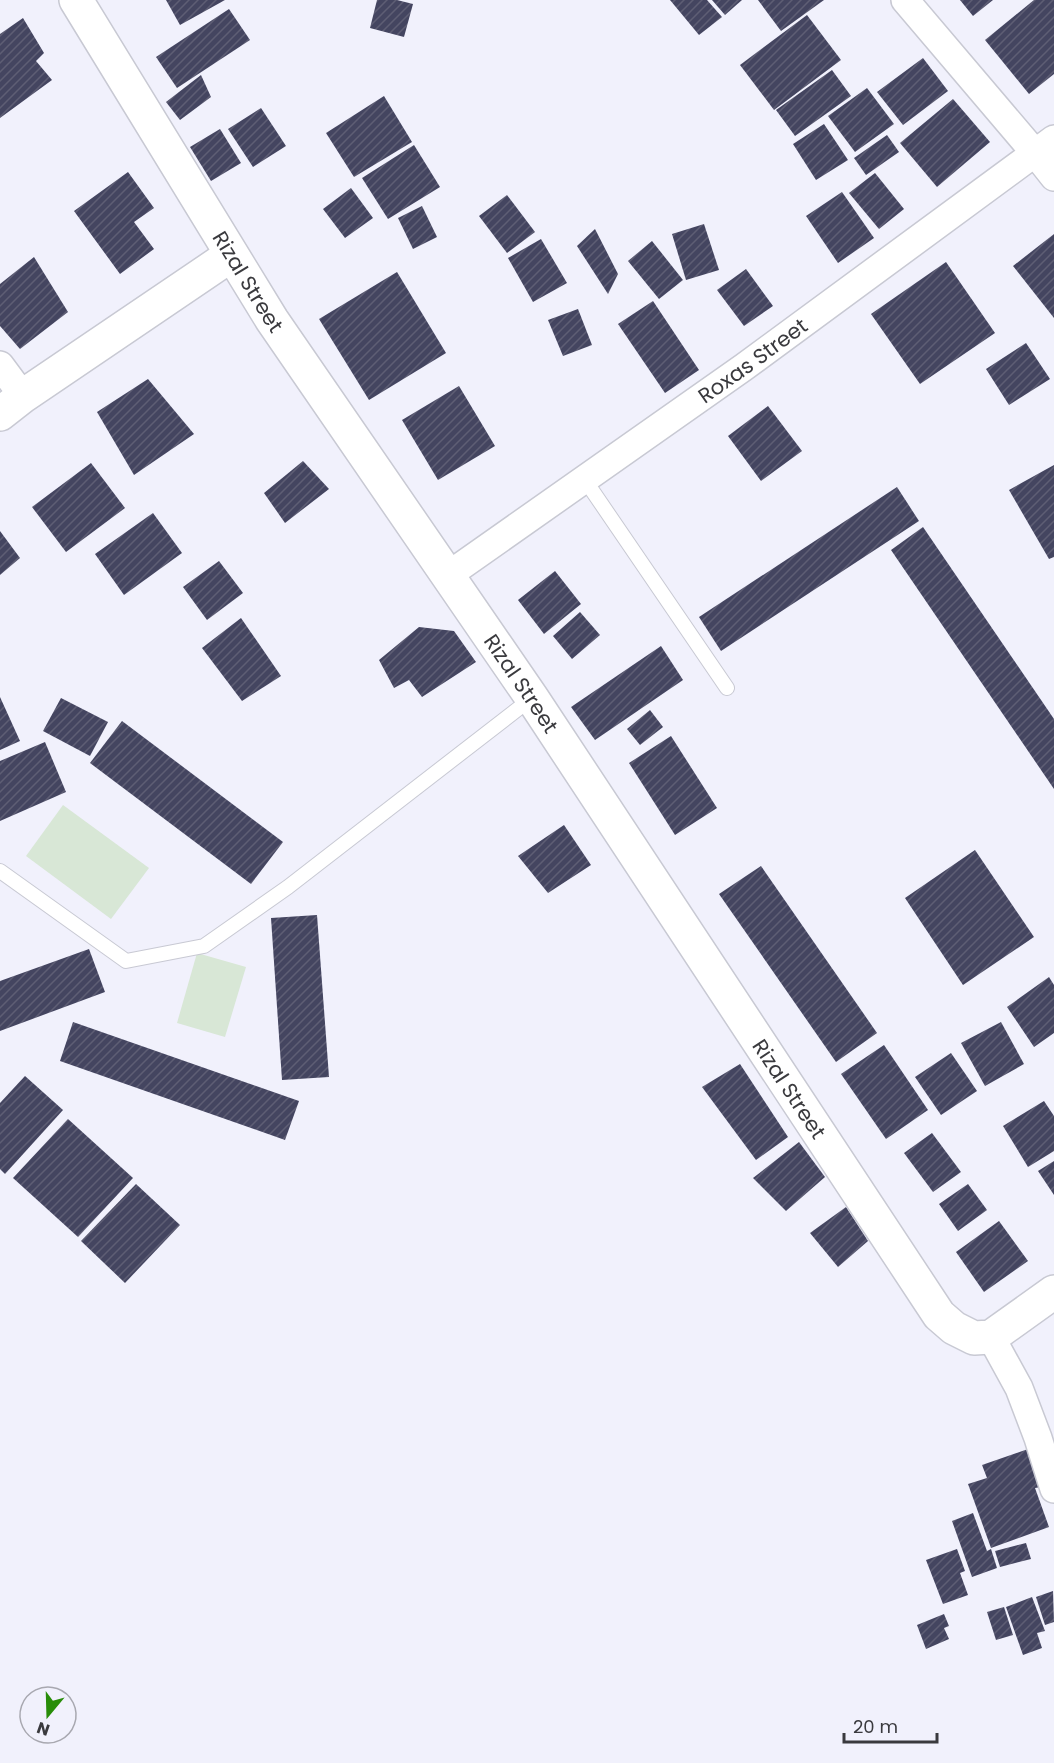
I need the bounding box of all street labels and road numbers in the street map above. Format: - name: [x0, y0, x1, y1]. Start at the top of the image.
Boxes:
- street label: Rizal Street: [206, 225, 291, 338]
- street label: Roxas Street: [692, 311, 813, 410]
- street label: Rizal Street: [478, 628, 566, 739]
- street label: Rizal Street: [746, 1033, 833, 1144]

